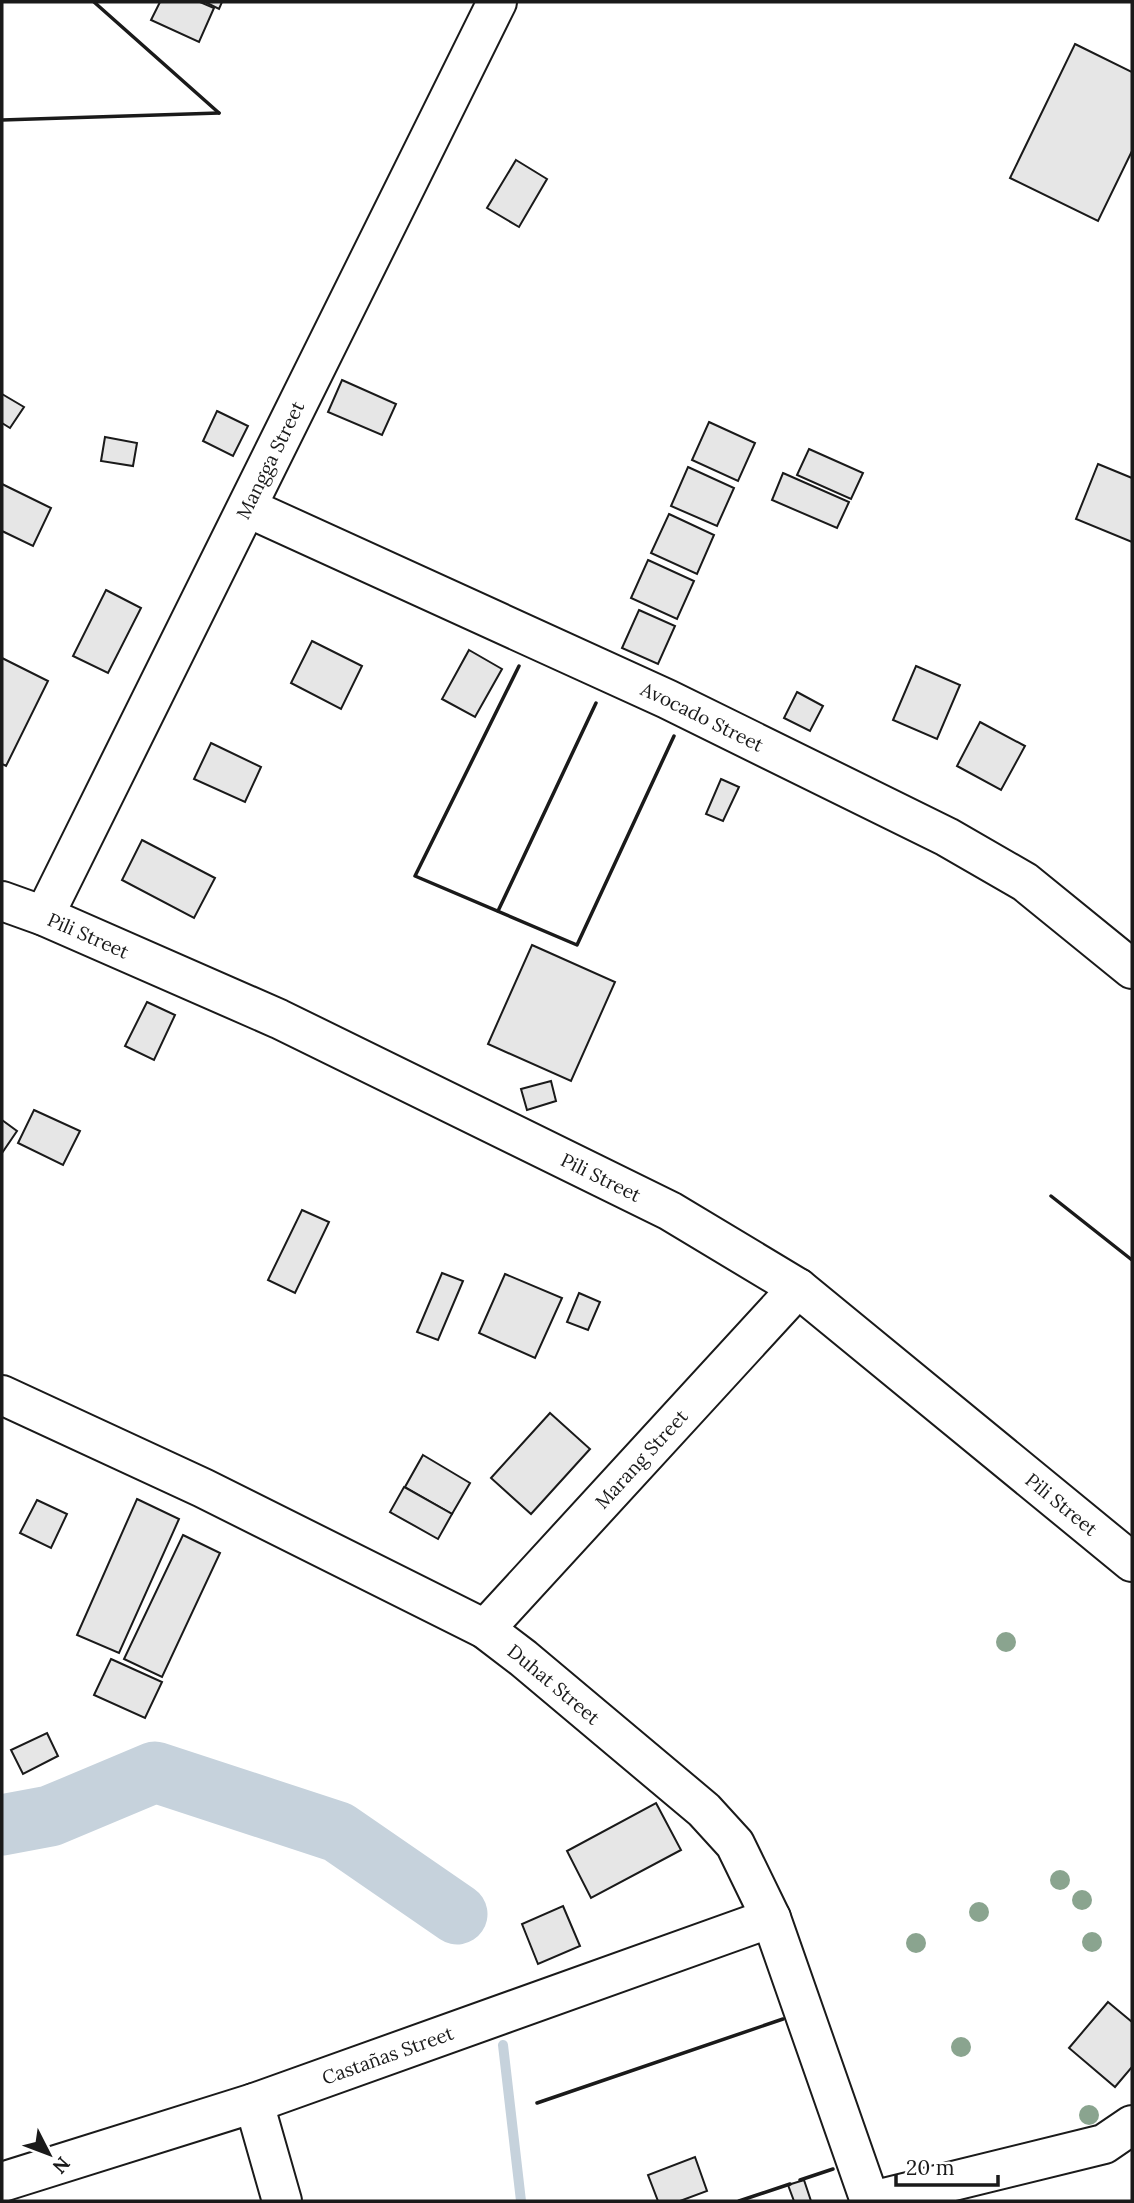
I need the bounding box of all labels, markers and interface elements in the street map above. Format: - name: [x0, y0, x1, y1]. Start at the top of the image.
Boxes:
- street label: Mangga Street: [231, 396, 310, 523]
- street label: Avocado Street: [636, 676, 768, 757]
- street label: Pili Street: [44, 907, 133, 964]
- street label: Pili Street: [557, 1147, 646, 1207]
- street label: Marang Street: [590, 1404, 693, 1513]
- street label: Pili Street: [1021, 1468, 1103, 1541]
- street label: Duhat Street: [503, 1639, 605, 1730]
- street label: Castañas Street: [319, 2020, 457, 2090]
- north arrow: [14, 2119, 84, 2189]
- scale bar: [896, 2144, 998, 2188]
- text: N: [48, 2152, 75, 2179]
- text: 20 m: [906, 2154, 955, 2181]

